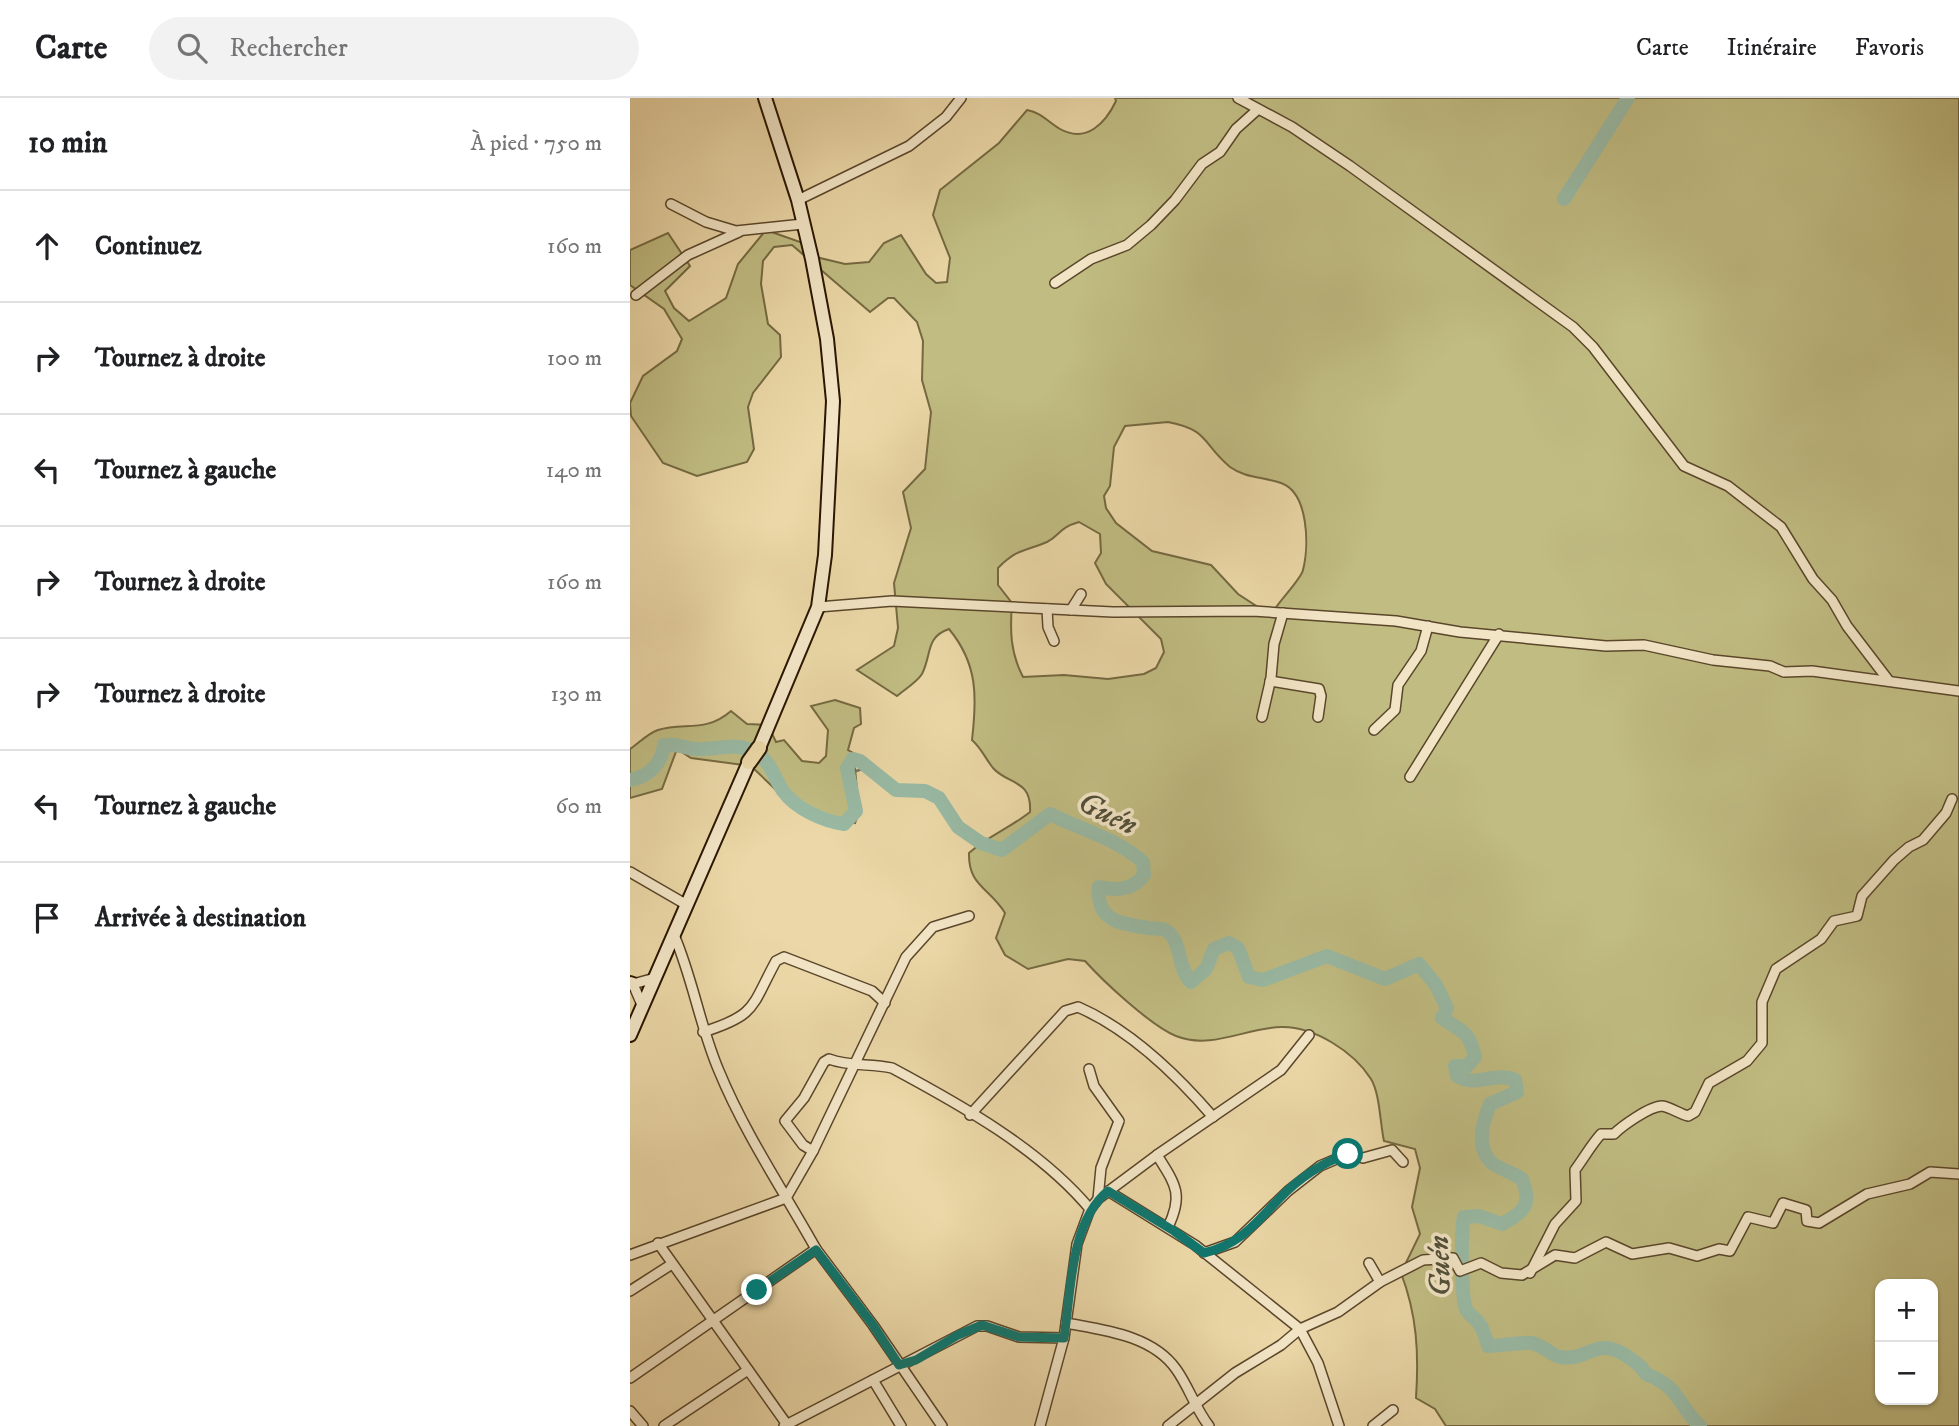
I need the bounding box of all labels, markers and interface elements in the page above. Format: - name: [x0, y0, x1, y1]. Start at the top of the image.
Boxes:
- search box: [149, 17, 639, 80]
- text: Carte: [35, 28, 107, 69]
- icon: search: [173, 29, 211, 67]
- text: Rechercher: [229, 32, 348, 65]
- text: Carte: [1636, 33, 1689, 63]
- text: Itinéraire: [1727, 33, 1817, 63]
- text: Favoris: [1855, 33, 1924, 63]
- text: 10 min: [28, 125, 107, 162]
- text: À pied · 750 m: [471, 129, 602, 158]
- icon: ahead: [28, 227, 66, 265]
- text: Continuez: [95, 230, 201, 263]
- text: 160 m: [547, 232, 602, 261]
- icon: right: [28, 339, 66, 377]
- text: Tournez à droite: [95, 342, 266, 375]
- text: 100 m: [547, 344, 602, 373]
- icon: left: [28, 451, 66, 489]
- text: Tournez à gauche: [95, 454, 276, 487]
- text: 140 m: [546, 456, 602, 485]
- icon: right: [28, 563, 66, 601]
- text: Tournez à droite: [95, 566, 266, 599]
- text: 160 m: [547, 568, 602, 597]
- icon: right: [28, 675, 66, 713]
- text: Tournez à droite: [95, 678, 266, 711]
- text: 130 m: [550, 680, 602, 709]
- water label: Guén: [1072, 784, 1143, 844]
- icon: left: [28, 787, 66, 825]
- text: Tournez à gauche: [95, 790, 276, 823]
- text: 60 m: [555, 792, 602, 821]
- icon: arrive: [28, 899, 66, 937]
- text: Arrivée à destination: [95, 902, 306, 935]
- route start: [1332, 1138, 1363, 1169]
- water label: Guén: [1421, 1235, 1460, 1297]
- route end: [741, 1274, 772, 1305]
- map controls: [1875, 1279, 1938, 1405]
- button: +: [1875, 1279, 1938, 1342]
- button: −: [1875, 1342, 1938, 1405]

